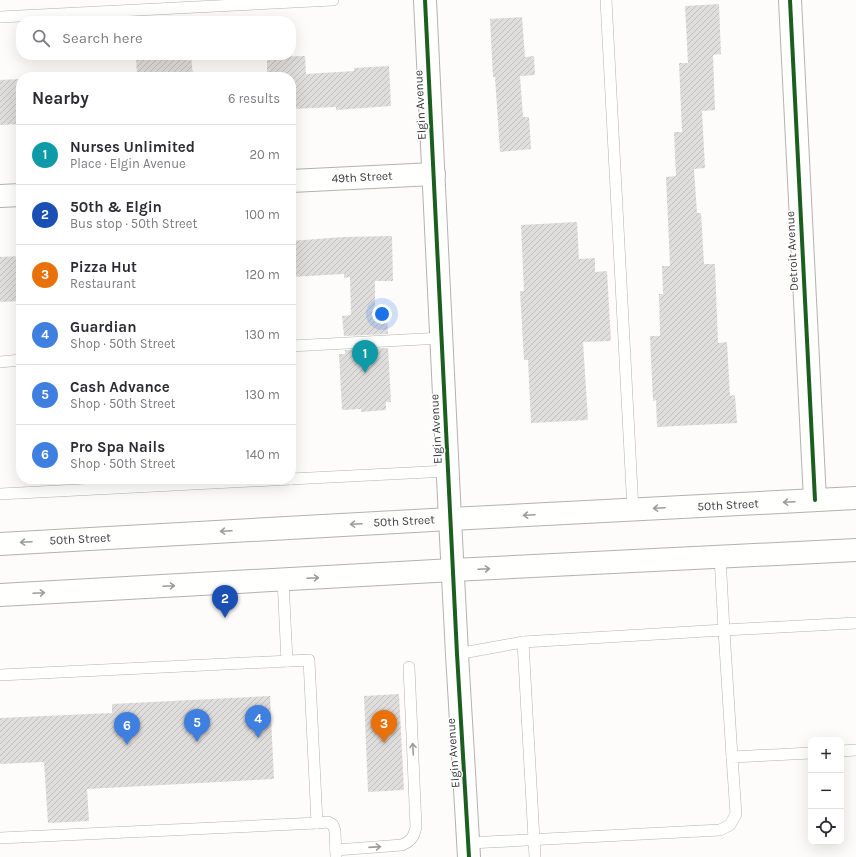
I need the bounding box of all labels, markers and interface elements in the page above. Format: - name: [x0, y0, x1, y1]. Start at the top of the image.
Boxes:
- search box: [16, 16, 296, 60]
- icon: search: [30, 27, 52, 49]
- text: Search here: [62, 29, 143, 47]
- street label: Elgin Avenue: [411, 70, 429, 140]
- text: Nearby: [32, 88, 89, 108]
- text: 6 results: [228, 91, 280, 106]
- text: Nurses Unlimited: [70, 138, 195, 156]
- text: 1: [43, 147, 47, 162]
- text: 20 m: [250, 147, 280, 162]
- text: Place · Elgin Avenue: [70, 156, 186, 171]
- street label: 49th Street: [331, 168, 393, 186]
- text: 50th & Elgin: [70, 198, 162, 216]
- text: 2: [41, 207, 49, 222]
- text: 100 m: [245, 207, 280, 222]
- street label: Detroit Avenue: [783, 211, 801, 291]
- text: Bus stop · 50th Street: [70, 216, 197, 231]
- text: Pizza Hut: [70, 258, 137, 276]
- text: 3: [41, 267, 49, 282]
- text: 120 m: [245, 267, 280, 282]
- text: Restaurant: [70, 276, 136, 291]
- your location: [372, 304, 392, 324]
- text: Guardian: [70, 318, 136, 336]
- text: 4: [41, 327, 49, 342]
- text: 130 m: [245, 327, 280, 342]
- text: Shop · 50th Street: [70, 336, 175, 351]
- pin: 1: [352, 340, 378, 373]
- text: Cash Advance: [70, 378, 170, 396]
- text: 5: [41, 387, 49, 402]
- text: 130 m: [245, 387, 280, 402]
- street label: Elgin Avenue: [427, 394, 445, 464]
- text: Shop · 50th Street: [70, 396, 175, 411]
- text: Pro Spa Nails: [70, 438, 165, 456]
- text: 6: [41, 447, 49, 462]
- text: 140 m: [245, 447, 280, 462]
- text: Shop · 50th Street: [70, 456, 175, 471]
- street label: 50th Street: [697, 496, 760, 514]
- one-way arrow: [783, 498, 796, 505]
- one-way arrow: [653, 505, 666, 512]
- one-way arrow: [523, 511, 536, 519]
- street label: 50th Street: [373, 512, 436, 530]
- one-way arrow: [350, 520, 363, 528]
- one-way arrow: [220, 528, 233, 535]
- street label: 50th Street: [49, 530, 112, 548]
- one-way arrow: [20, 539, 33, 546]
- one-way arrow: [477, 565, 490, 572]
- one-way arrow: [306, 574, 319, 582]
- one-way arrow: [162, 582, 175, 590]
- pin: 2: [212, 585, 238, 618]
- one-way arrow: [32, 590, 45, 597]
- pin: 4: [245, 705, 271, 738]
- pin: 5: [184, 709, 210, 742]
- pin: 3: [371, 710, 397, 743]
- pin: 6: [114, 712, 140, 745]
- street label: Elgin Avenue: [444, 718, 462, 788]
- map controls: [808, 737, 844, 845]
- button: +: [808, 737, 844, 773]
- one-way arrow: [409, 743, 417, 756]
- button: −: [808, 773, 844, 809]
- button: locate: [808, 809, 844, 845]
- one-way arrow: [368, 844, 381, 851]

